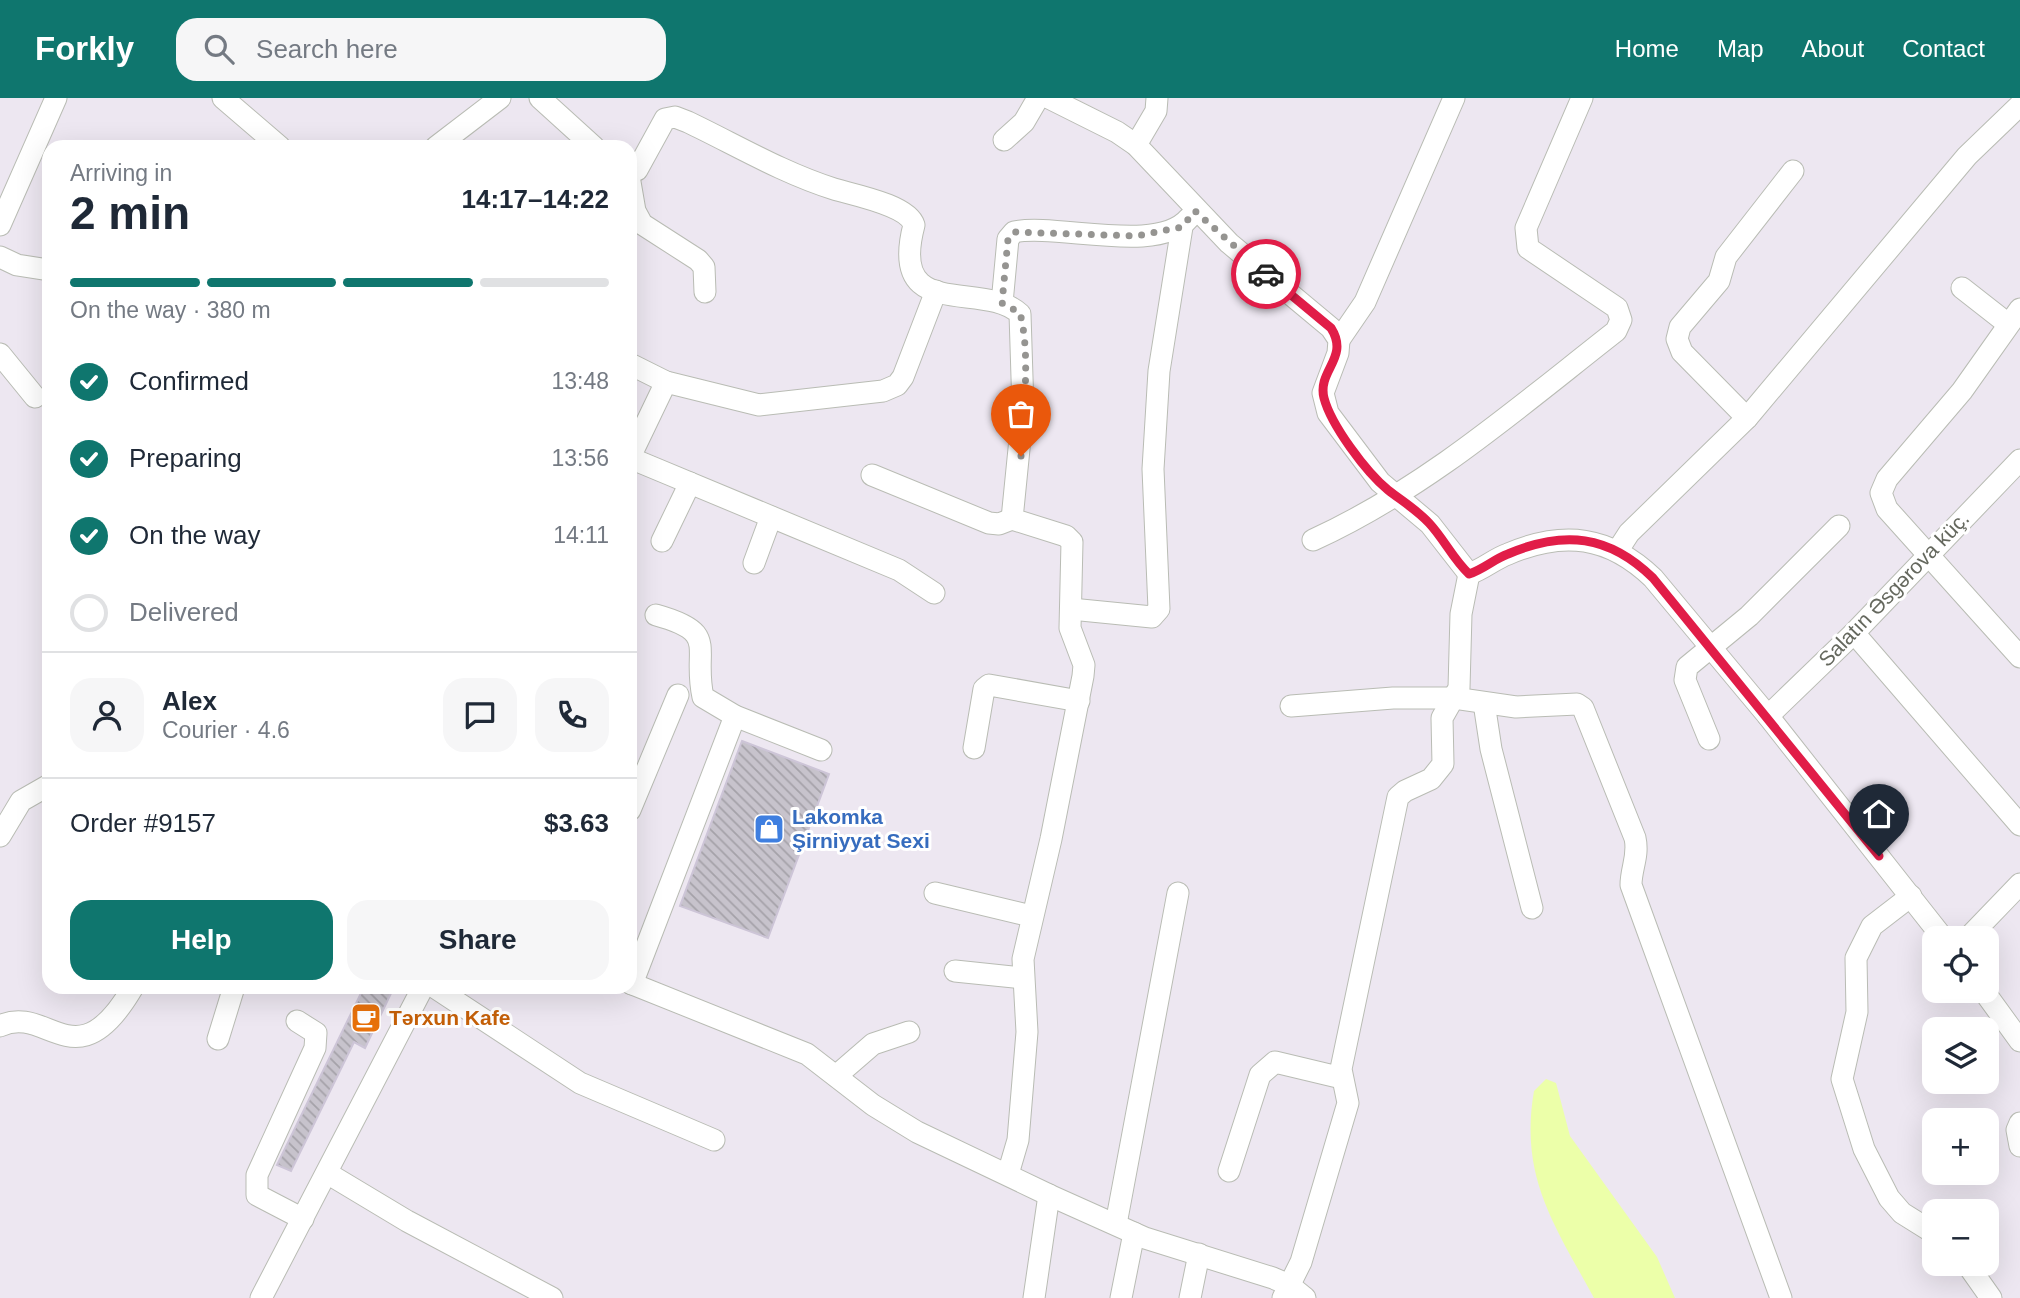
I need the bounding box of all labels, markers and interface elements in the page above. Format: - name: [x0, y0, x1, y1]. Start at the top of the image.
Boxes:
- search box: [176, 18, 666, 81]
- text: Forkly: [35, 30, 134, 67]
- icon: search: [200, 30, 238, 68]
- text: Search here: [256, 34, 398, 64]
- text: Home: [1615, 35, 1679, 62]
- text: Map: [1717, 35, 1764, 62]
- text: About: [1802, 35, 1864, 62]
- text: Contact: [1902, 35, 1985, 62]
- text: Arriving in: [70, 160, 172, 186]
- text: 14:17–14:22: [462, 184, 609, 214]
- text: 2 min: [70, 187, 190, 239]
- courier: [1231, 239, 1301, 309]
- icon: car: [1247, 255, 1285, 293]
- text: On the way · 380 m: [70, 297, 271, 323]
- icon: check: [70, 363, 108, 401]
- text: Confirmed: [129, 366, 249, 396]
- text: 13:48: [551, 368, 609, 394]
- pin: [991, 384, 1051, 456]
- icon: bag: [1002, 395, 1040, 433]
- icon: check: [70, 440, 108, 478]
- text: Preparing: [129, 443, 242, 473]
- text: 13:56: [551, 445, 609, 471]
- street label: Salatın Əsgərova küç.: [1814, 507, 1973, 671]
- icon: check: [70, 517, 108, 555]
- text: On the way: [129, 520, 261, 550]
- text: 14:11: [553, 522, 609, 548]
- text: Delivered: [129, 597, 239, 627]
- button: person: [70, 678, 144, 752]
- button: chat: [443, 678, 517, 752]
- button: phone: [535, 678, 609, 752]
- text: Alex: [162, 686, 217, 716]
- text: Courier · 4.6: [162, 717, 290, 743]
- pin: [1849, 784, 1909, 856]
- icon: home: [1860, 795, 1898, 833]
- place label: Lakomka Şirniyyat Sexi: [792, 805, 930, 852]
- text: Order #9157: [70, 808, 216, 838]
- text: $3.63: [544, 808, 609, 838]
- shop icon: Lakomka Şirniyyat Sexi: [752, 812, 786, 846]
- button: Help: [70, 900, 333, 980]
- button: Share: [347, 900, 609, 980]
- map controls: [1922, 926, 1999, 1276]
- button: locate: [1922, 926, 1999, 1003]
- cafe icon: Tərxun Kafe: [349, 1001, 383, 1035]
- place label: Tərxun Kafe: [389, 1006, 510, 1029]
- button: layers: [1922, 1017, 1999, 1094]
- button: +: [1922, 1108, 1999, 1185]
- button: −: [1922, 1199, 1999, 1276]

